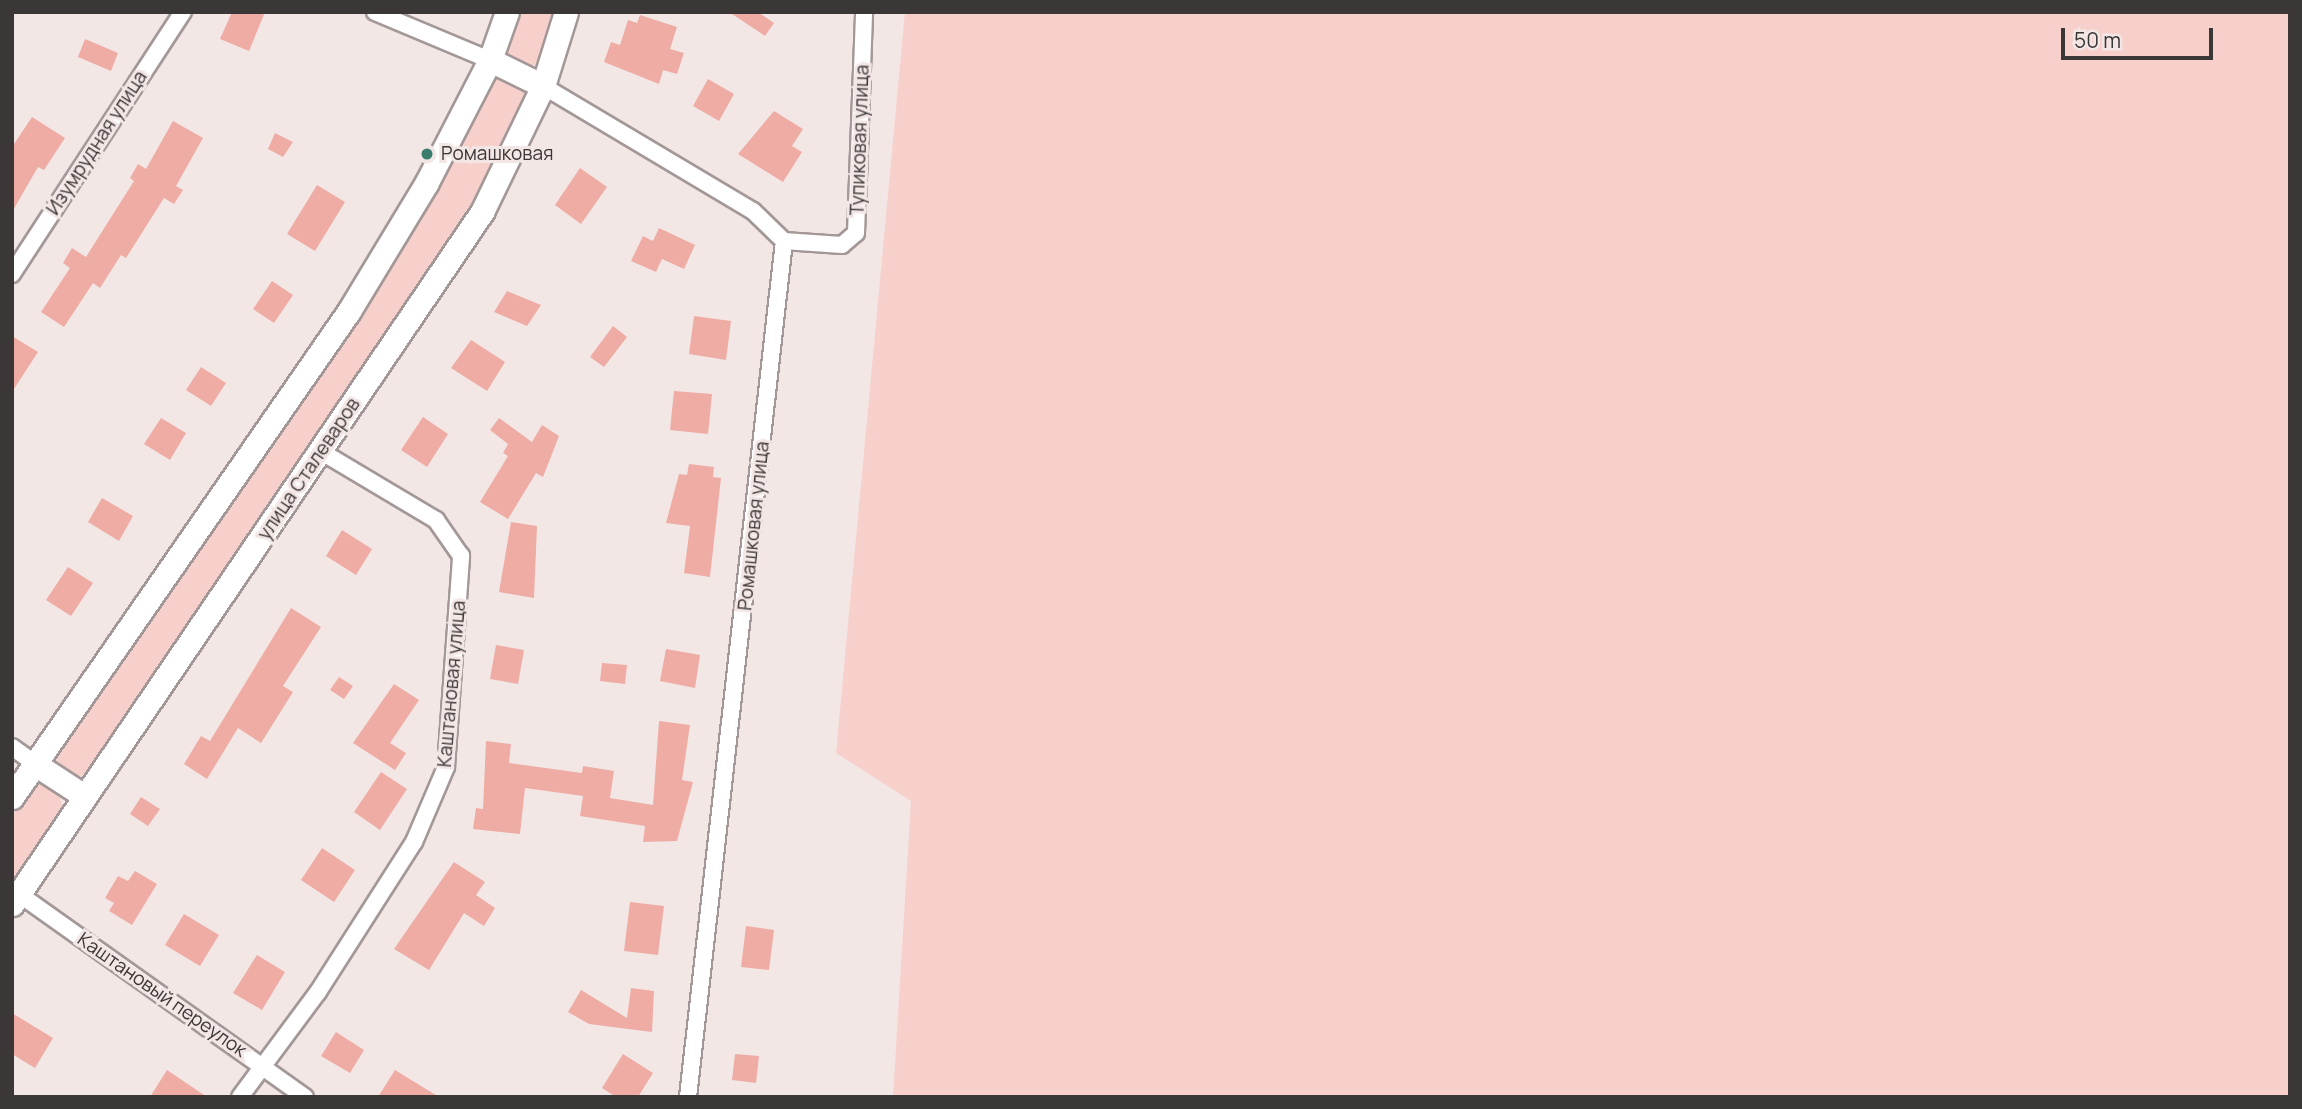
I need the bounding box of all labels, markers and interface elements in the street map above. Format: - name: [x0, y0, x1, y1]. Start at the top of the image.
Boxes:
- scale bar: [2064, 14, 2216, 58]
- text: 50 m: [2074, 26, 2121, 54]
- street label: Тупиковая улица: [846, 64, 874, 216]
- street label: Изумрудная улица: [42, 67, 152, 219]
- place label: Ромашковая: [441, 143, 554, 165]
- marker: Ромашковая: [419, 146, 435, 162]
- street label: улица Сталеваров: [253, 394, 365, 544]
- street label: Ромашковая улица: [734, 440, 774, 612]
- street label: Каштановая улица: [433, 600, 471, 768]
- street label: Каштановый переулок: [73, 928, 251, 1062]

